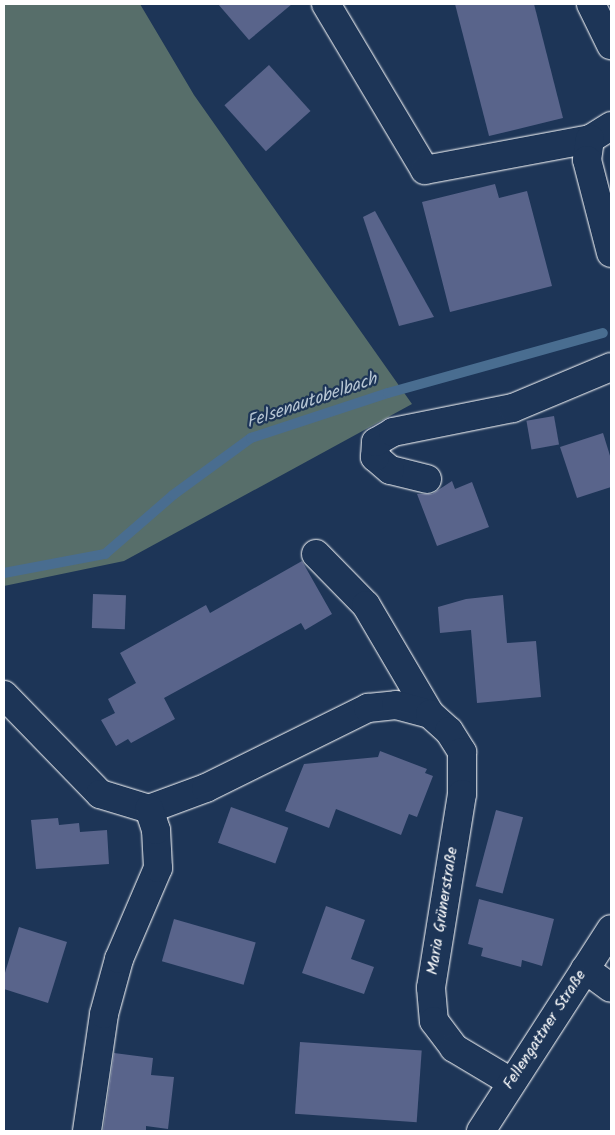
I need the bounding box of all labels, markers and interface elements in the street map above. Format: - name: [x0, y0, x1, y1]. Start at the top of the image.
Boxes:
- water label: Felsenautobelbach: [244, 369, 380, 435]
- street label: Maria Grünerstraße: [423, 846, 463, 976]
- street label: Fellengattner Straße: [499, 967, 591, 1093]

